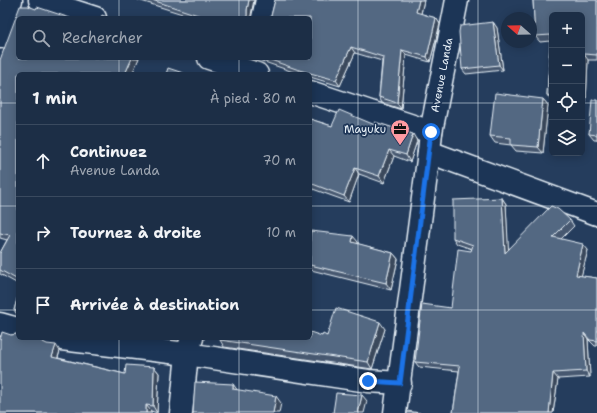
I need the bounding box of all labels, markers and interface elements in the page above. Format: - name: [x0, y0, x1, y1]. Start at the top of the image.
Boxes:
- north arrow: [501, 12, 537, 48]
- map controls: [549, 12, 585, 156]
- button: +: [549, 12, 585, 48]
- search box: [16, 16, 312, 60]
- icon: search: [30, 27, 52, 49]
- text: Rechercher: [62, 28, 143, 48]
- street label: Avenue Landa: [427, 36, 457, 114]
- button: −: [549, 48, 585, 84]
- button: locate: [549, 84, 585, 120]
- text: 1 min: [32, 87, 77, 109]
- text: À pied · 80 m: [210, 90, 296, 107]
- office icon: Mayuku: [389, 118, 411, 146]
- button: layers: [549, 120, 585, 156]
- place label: Mayuku: [344, 122, 386, 137]
- route start: [422, 123, 440, 141]
- text: Continuez: [70, 142, 147, 162]
- icon: ahead: [32, 150, 54, 172]
- text: 70 m: [262, 152, 296, 169]
- text: Avenue Landa: [70, 162, 160, 179]
- icon: right: [32, 222, 54, 244]
- text: Tournez à droite: [70, 223, 202, 243]
- text: 10 m: [266, 224, 296, 241]
- icon: arrive: [32, 294, 54, 316]
- text: Arrivée à destination: [70, 295, 239, 315]
- route end: [359, 372, 377, 390]

